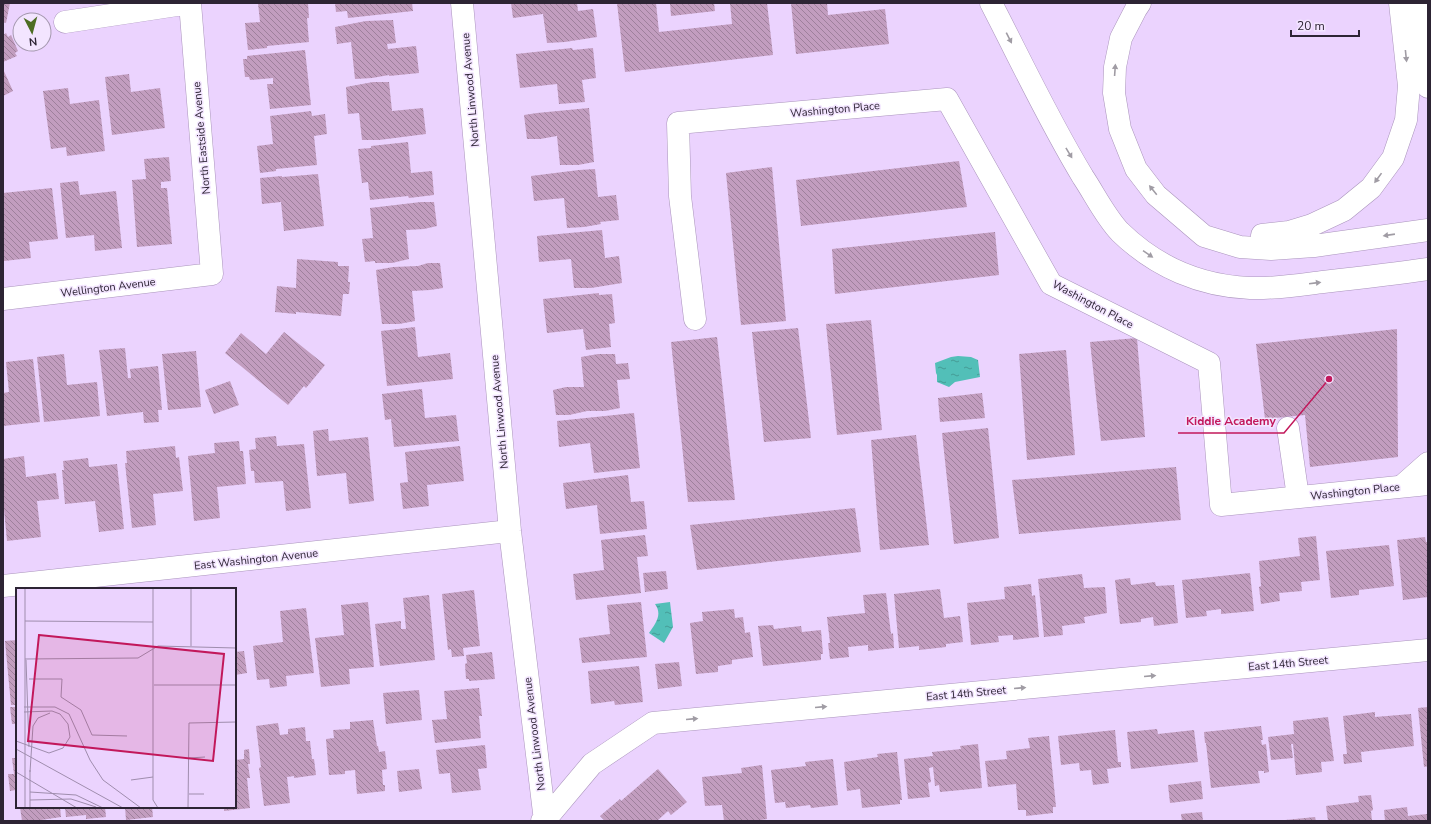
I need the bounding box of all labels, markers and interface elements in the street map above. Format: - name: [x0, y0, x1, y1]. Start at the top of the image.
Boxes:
- north arrow: [12, 12, 52, 52]
- scale bar: [1291, 12, 1359, 38]
- text: 20 m: [1297, 18, 1325, 34]
- street label: North Linwood Avenue: [458, 32, 483, 148]
- one-way arrow: [1005, 32, 1012, 43]
- text: N: [28, 34, 38, 49]
- one-way arrow: [1402, 50, 1409, 62]
- one-way arrow: [1111, 64, 1118, 76]
- street label: North Eastside Avenue: [189, 81, 214, 195]
- street label: Washington Place: [790, 98, 881, 121]
- one-way arrow: [1065, 147, 1072, 159]
- one-way arrow: [1374, 173, 1382, 184]
- one-way arrow: [1148, 185, 1157, 196]
- one-way arrow: [1383, 232, 1395, 238]
- one-way arrow: [1143, 250, 1153, 258]
- street label: Wellington Avenue: [60, 274, 157, 301]
- street label: Washington Place: [1050, 277, 1136, 332]
- one-way arrow: [1309, 279, 1321, 286]
- street label: North Linwood Avenue: [487, 354, 512, 470]
- callout: Kiddie Academy: [1178, 409, 1284, 433]
- text: Kiddie Academy: [1186, 413, 1277, 429]
- street label: Washington Place: [1310, 479, 1401, 504]
- street label: East Washington Avenue: [193, 546, 319, 573]
- inset map: [16, 588, 236, 808]
- street label: East 14th Street: [1247, 653, 1329, 674]
- one-way arrow: [1144, 673, 1156, 680]
- street label: North Linwood Avenue: [520, 676, 549, 792]
- street label: East 14th Street: [925, 683, 1007, 704]
- one-way arrow: [1014, 685, 1026, 692]
- one-way arrow: [815, 704, 827, 710]
- one-way arrow: [686, 716, 698, 722]

